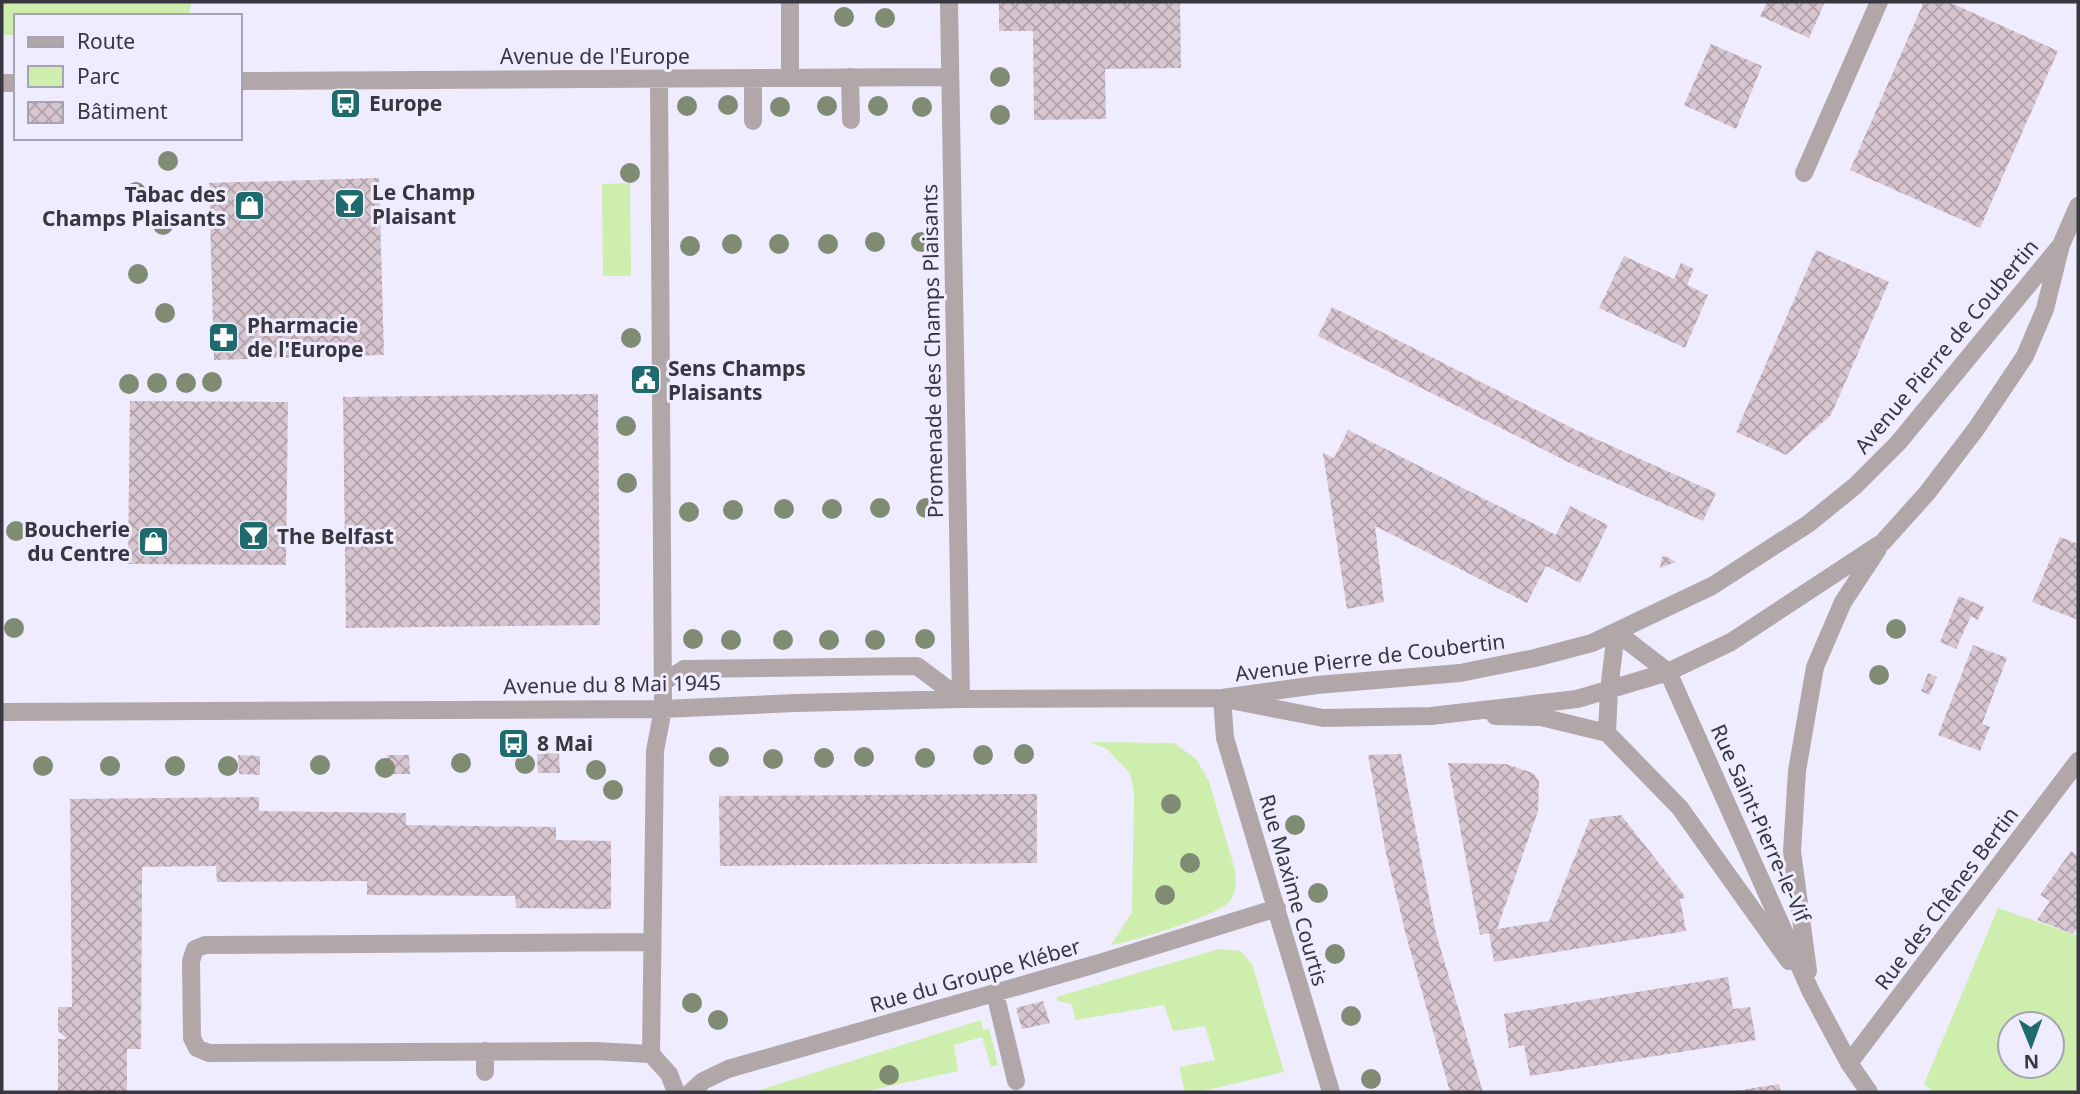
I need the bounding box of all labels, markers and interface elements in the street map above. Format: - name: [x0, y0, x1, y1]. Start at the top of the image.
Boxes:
- legend: [14, 14, 242, 140]
- text: Route: [77, 27, 135, 55]
- street label: Avenue de l'Europe: [500, 42, 690, 70]
- text: Parc: [77, 62, 120, 90]
- bus stop icon: Europe: [329, 86, 363, 120]
- place label: Europe: [369, 89, 442, 117]
- text: Bâtiment: [77, 97, 168, 125]
- place label: Le Champ Plaisant: [372, 178, 475, 230]
- place label: Tabac des Champs Plaisants: [42, 180, 226, 232]
- street label: Promenade des Champs Plaisants: [915, 184, 949, 518]
- bar icon: Le Champ Plaisant: [332, 187, 366, 221]
- shop icon: Tabac des Champs Plaisants: [232, 189, 266, 223]
- street label: Avenue Pierre de Coubertin: [1848, 233, 2044, 459]
- place label: Pharmacie de l'Europe: [247, 311, 363, 363]
- pharmacy icon: Pharmacie de l'Europe: [207, 320, 241, 354]
- place label: Sens Champs Plaisants: [668, 354, 806, 406]
- public building icon: Sens Champs Plaisants: [628, 363, 662, 397]
- place label: Boucherie du Centre: [24, 515, 130, 567]
- bar icon: The Belfast: [237, 519, 271, 553]
- place label: The Belfast: [277, 522, 394, 550]
- shop icon: Boucherie du Centre: [136, 524, 170, 558]
- street label: Avenue Pierre de Coubertin: [1233, 627, 1507, 687]
- street label: Avenue du 8 Mai 1945: [503, 668, 721, 700]
- street label: Rue Saint-Pierre-le-Vif: [1705, 719, 1818, 928]
- bus stop icon: 8 Mai: [497, 726, 531, 760]
- place label: 8 Mai: [537, 729, 593, 757]
- street label: Rue Maxime Courtis: [1253, 791, 1335, 989]
- street label: Rue des Chênes Bertin: [1868, 801, 2024, 995]
- street label: Rue du Groupe Kléber: [866, 931, 1084, 1018]
- north arrow: [1996, 1010, 2066, 1080]
- text: N: [2023, 1049, 2039, 1075]

